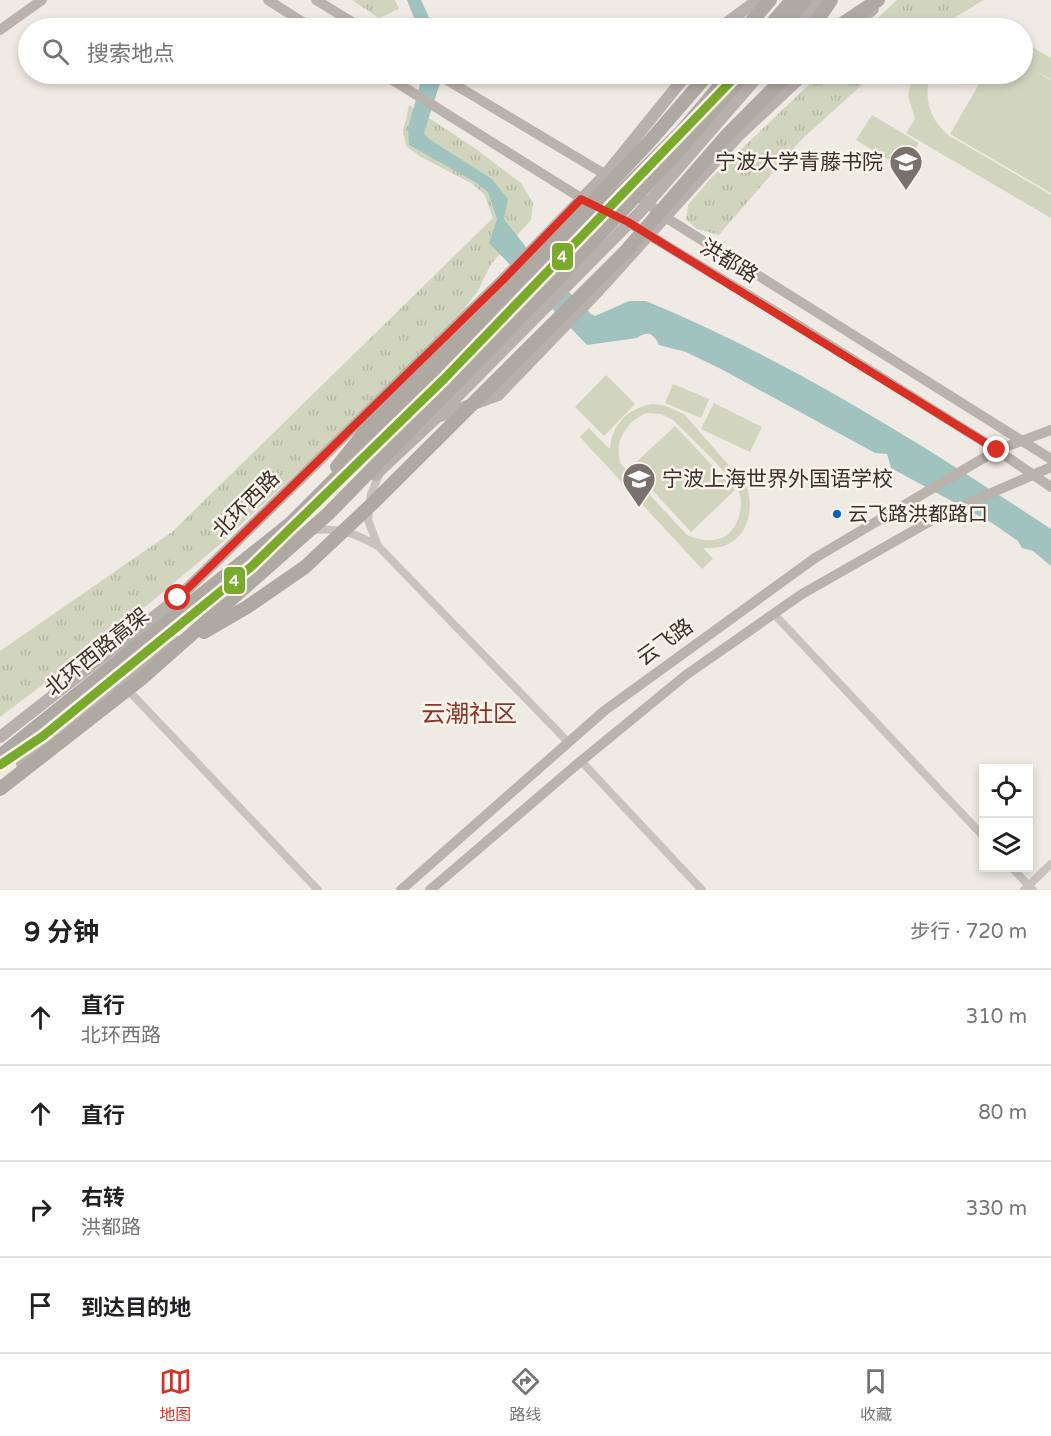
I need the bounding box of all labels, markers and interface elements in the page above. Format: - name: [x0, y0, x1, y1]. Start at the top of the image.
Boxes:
- search box: [18, 18, 1033, 84]
- icon: search: [39, 35, 72, 68]
- text: 搜索地点: [87, 41, 175, 67]
- school or university icon: 宁波大学青藤书院: [888, 144, 924, 191]
- place label: 宁波大学青藤书院: [715, 150, 883, 175]
- street label: 洪都路: [695, 234, 762, 288]
- line badge: 4: [551, 242, 574, 271]
- text: 4: [557, 247, 567, 267]
- route end: [983, 436, 1009, 462]
- school or university icon: 宁波上海世界外国语学校: [621, 461, 657, 508]
- street label: 北环西路: [208, 466, 285, 543]
- place label: 宁波上海世界外国语学校: [662, 467, 893, 492]
- place label: 云飞路洪都路口: [848, 503, 988, 527]
- marker: 云飞路洪都路口: [831, 508, 843, 520]
- line badge: 4: [223, 566, 246, 595]
- text: 4: [229, 571, 239, 591]
- route start: [164, 584, 190, 610]
- street label: 北环西路高架: [40, 603, 154, 702]
- street label: 云飞路: [632, 614, 698, 671]
- district label: 云潮社区: [421, 700, 517, 729]
- map controls: [979, 764, 1033, 872]
- button: locate: [979, 764, 1033, 818]
- button: layers: [979, 818, 1033, 872]
- text: 9 分钟: [24, 917, 99, 948]
- text: 步行 · 720 m: [910, 920, 1027, 944]
- text: 直行: [81, 993, 125, 1019]
- icon: ahead: [24, 1001, 57, 1034]
- text: 310 m: [966, 1005, 1027, 1029]
- text: 北环西路: [81, 1024, 161, 1048]
- icon: ahead: [24, 1097, 57, 1130]
- text: 80 m: [978, 1101, 1027, 1125]
- text: 直行: [81, 1103, 125, 1129]
- text: 右转: [81, 1185, 125, 1211]
- icon: right: [24, 1193, 57, 1226]
- text: 330 m: [966, 1197, 1027, 1221]
- text: 洪都路: [81, 1216, 141, 1240]
- icon: arrive: [24, 1289, 57, 1322]
- text: 到达目的地: [81, 1295, 191, 1321]
- tab: 地图: [159, 1365, 192, 1425]
- tab: 路线: [509, 1365, 542, 1425]
- tab: 收藏: [859, 1365, 892, 1425]

